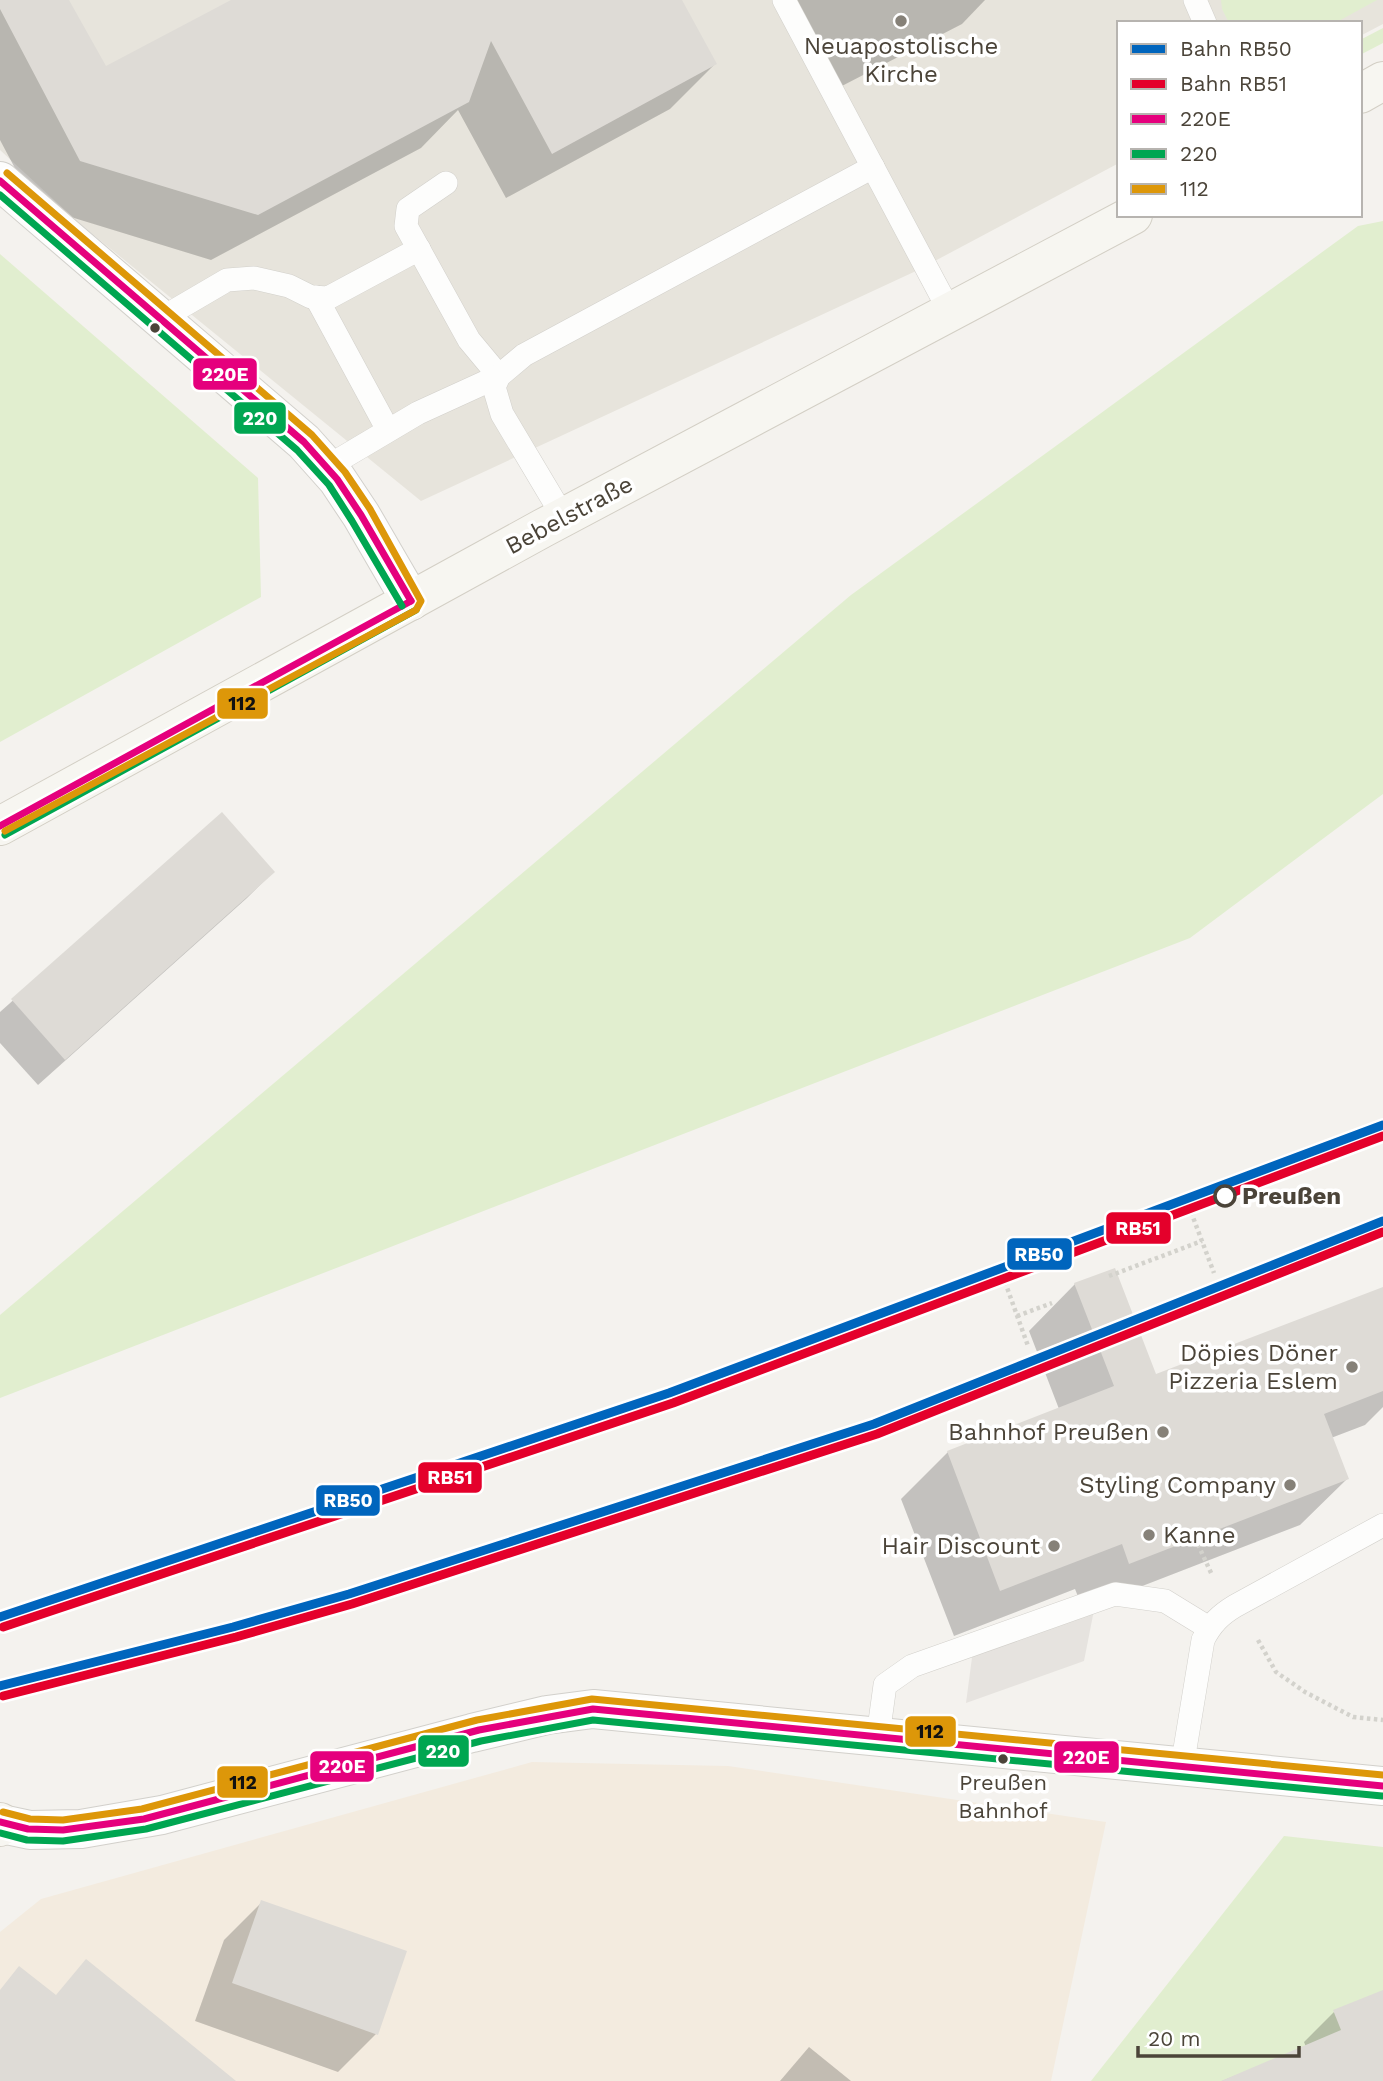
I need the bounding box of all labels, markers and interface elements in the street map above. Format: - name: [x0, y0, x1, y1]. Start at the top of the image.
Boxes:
- marker: Neuapostolische Kirche: [893, 13, 909, 29]
- legend: [1117, 21, 1362, 217]
- place label: Neuapostolische Kirche: [804, 32, 998, 88]
- text: Bahn RB50: [1180, 36, 1292, 61]
- text: Bahn RB51: [1180, 71, 1287, 96]
- text: 220E: [1180, 106, 1231, 131]
- text: 220: [1180, 141, 1218, 166]
- text: 112: [1180, 176, 1209, 201]
- unlabelled marker: [148, 321, 162, 335]
- line badge: 220E: [192, 357, 258, 391]
- text: 220E: [202, 363, 248, 386]
- line badge: 220: [233, 401, 287, 435]
- text: 220: [243, 407, 277, 430]
- street label: Bebelstraße: [501, 470, 637, 560]
- line badge: 112: [216, 687, 269, 720]
- text: 112: [228, 692, 256, 715]
- place label: Preußen: [1242, 1182, 1341, 1210]
- marker: Preußen: [1214, 1185, 1236, 1207]
- line badge: RB51: [1105, 1211, 1172, 1245]
- text: RB51: [1115, 1217, 1161, 1240]
- line badge: RB50: [1006, 1237, 1073, 1271]
- text: RB50: [1014, 1243, 1064, 1266]
- place label: Döpies Döner Pizzeria Eslem: [1168, 1339, 1338, 1395]
- marker: Döpies Döner Pizzeria Eslem: [1344, 1359, 1360, 1375]
- place label: Bahnhof Preußen: [948, 1418, 1149, 1446]
- marker: Bahnhof Preußen: [1155, 1424, 1171, 1440]
- line badge: RB51: [417, 1461, 483, 1494]
- text: RB51: [427, 1466, 473, 1489]
- place label: Styling Company: [1079, 1471, 1277, 1499]
- marker: Styling Company: [1282, 1477, 1298, 1493]
- line badge: RB50: [315, 1484, 381, 1517]
- text: RB50: [323, 1489, 373, 1512]
- place label: Kanne: [1163, 1521, 1236, 1549]
- marker: Kanne: [1141, 1527, 1157, 1543]
- place label: Hair Discount: [882, 1532, 1040, 1560]
- marker: Hair Discount: [1046, 1538, 1062, 1554]
- line badge: 112: [904, 1715, 957, 1748]
- text: 112: [916, 1720, 944, 1743]
- line badge: 220: [417, 1734, 470, 1768]
- text: 220: [426, 1740, 460, 1763]
- line badge: 220E: [1053, 1740, 1120, 1774]
- text: 220E: [1063, 1746, 1109, 1769]
- line badge: 220E: [309, 1750, 375, 1783]
- marker: Preußen Bahnhof: [996, 1752, 1010, 1766]
- text: 220E: [319, 1755, 365, 1778]
- line badge: 112: [216, 1765, 269, 1799]
- place label: Preußen Bahnhof: [958, 1770, 1048, 1823]
- text: 112: [229, 1771, 257, 1794]
- scale bar: [1138, 2014, 1299, 2058]
- text: 20 m: [1148, 2026, 1200, 2051]

